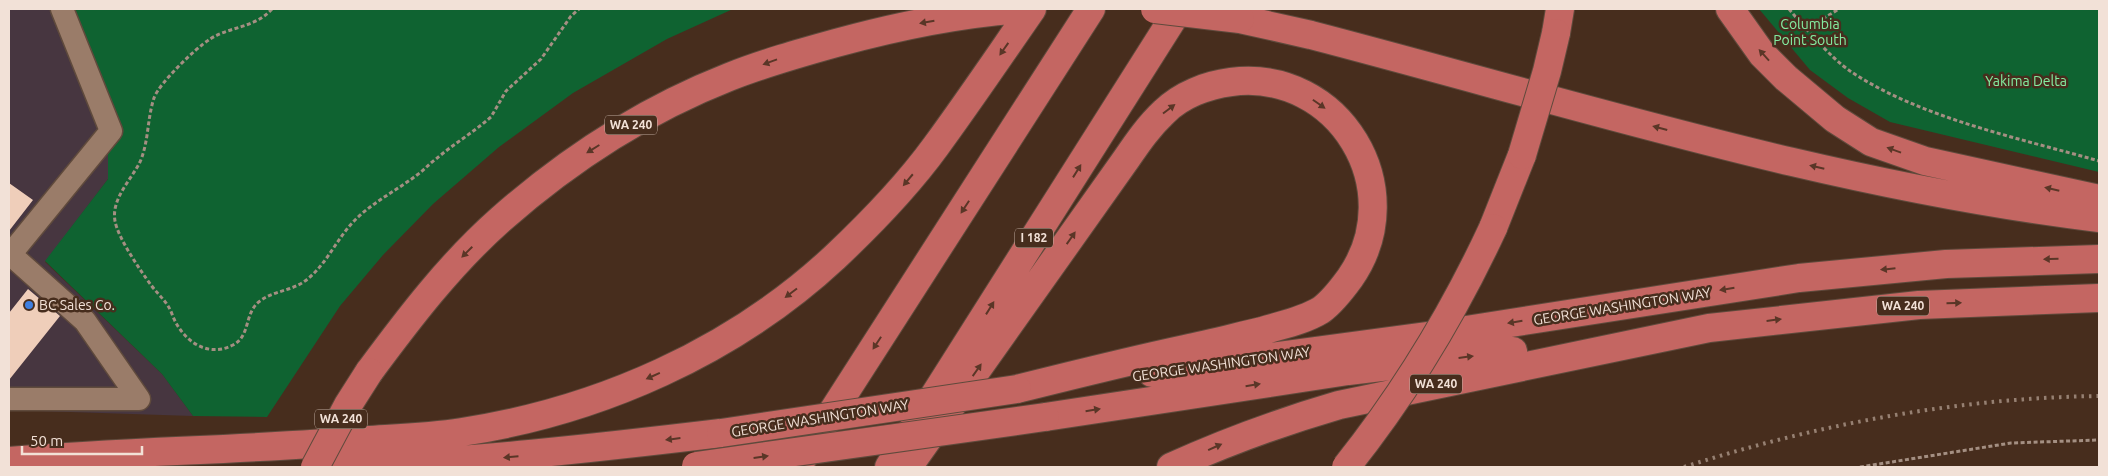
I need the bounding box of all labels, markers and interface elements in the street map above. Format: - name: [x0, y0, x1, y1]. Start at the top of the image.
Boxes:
- park label: Columbia Point South: [1773, 16, 1847, 48]
- one-way arrow: [919, 18, 935, 26]
- one-way arrow: [999, 42, 1009, 56]
- one-way arrow: [1758, 50, 1770, 62]
- one-way arrow: [762, 59, 777, 67]
- park label: Yakima Delta: [1985, 73, 2067, 89]
- one-way arrow: [1312, 99, 1326, 109]
- one-way arrow: [1162, 104, 1176, 114]
- road number: WA 240: [605, 116, 657, 134]
- one-way arrow: [1652, 124, 1667, 132]
- one-way arrow: [586, 144, 599, 153]
- one-way arrow: [1886, 146, 1901, 154]
- one-way arrow: [1810, 163, 1825, 171]
- one-way arrow: [1072, 164, 1081, 177]
- one-way arrow: [903, 173, 914, 186]
- one-way arrow: [2044, 185, 2059, 193]
- one-way arrow: [960, 200, 969, 213]
- road number: I 182: [1015, 228, 1053, 248]
- one-way arrow: [1066, 231, 1076, 244]
- one-way arrow: [462, 245, 474, 257]
- one-way arrow: [2042, 255, 2058, 263]
- one-way arrow: [1880, 265, 1896, 273]
- street label: GEORGE WASHINGTON WAY: [1532, 284, 1712, 328]
- one-way arrow: [1719, 286, 1735, 294]
- one-way arrow: [785, 287, 798, 297]
- road number: WA 240: [1877, 296, 1929, 316]
- place label: BC Sales Co.: [39, 297, 115, 313]
- marker: BC Sales Co.: [23, 299, 35, 311]
- one-way arrow: [1946, 299, 1962, 307]
- one-way arrow: [985, 301, 994, 314]
- one-way arrow: [1767, 316, 1783, 324]
- one-way arrow: [1506, 319, 1522, 327]
- one-way arrow: [872, 337, 881, 350]
- street label: GEORGE WASHINGTON WAY: [1131, 344, 1311, 384]
- one-way arrow: [1459, 353, 1475, 361]
- one-way arrow: [972, 363, 982, 377]
- one-way arrow: [646, 373, 660, 381]
- road number: WA 240: [1410, 374, 1462, 394]
- one-way arrow: [1246, 381, 1262, 389]
- street label: GEORGE WASHINGTON WAY: [730, 396, 910, 440]
- one-way arrow: [1085, 406, 1101, 414]
- road number: WA 240: [315, 409, 367, 428]
- scale bar: [22, 424, 142, 456]
- text: 50 m: [30, 432, 63, 449]
- one-way arrow: [664, 435, 680, 443]
- one-way arrow: [1208, 443, 1222, 451]
- one-way arrow: [503, 453, 519, 461]
- one-way arrow: [754, 453, 770, 461]

